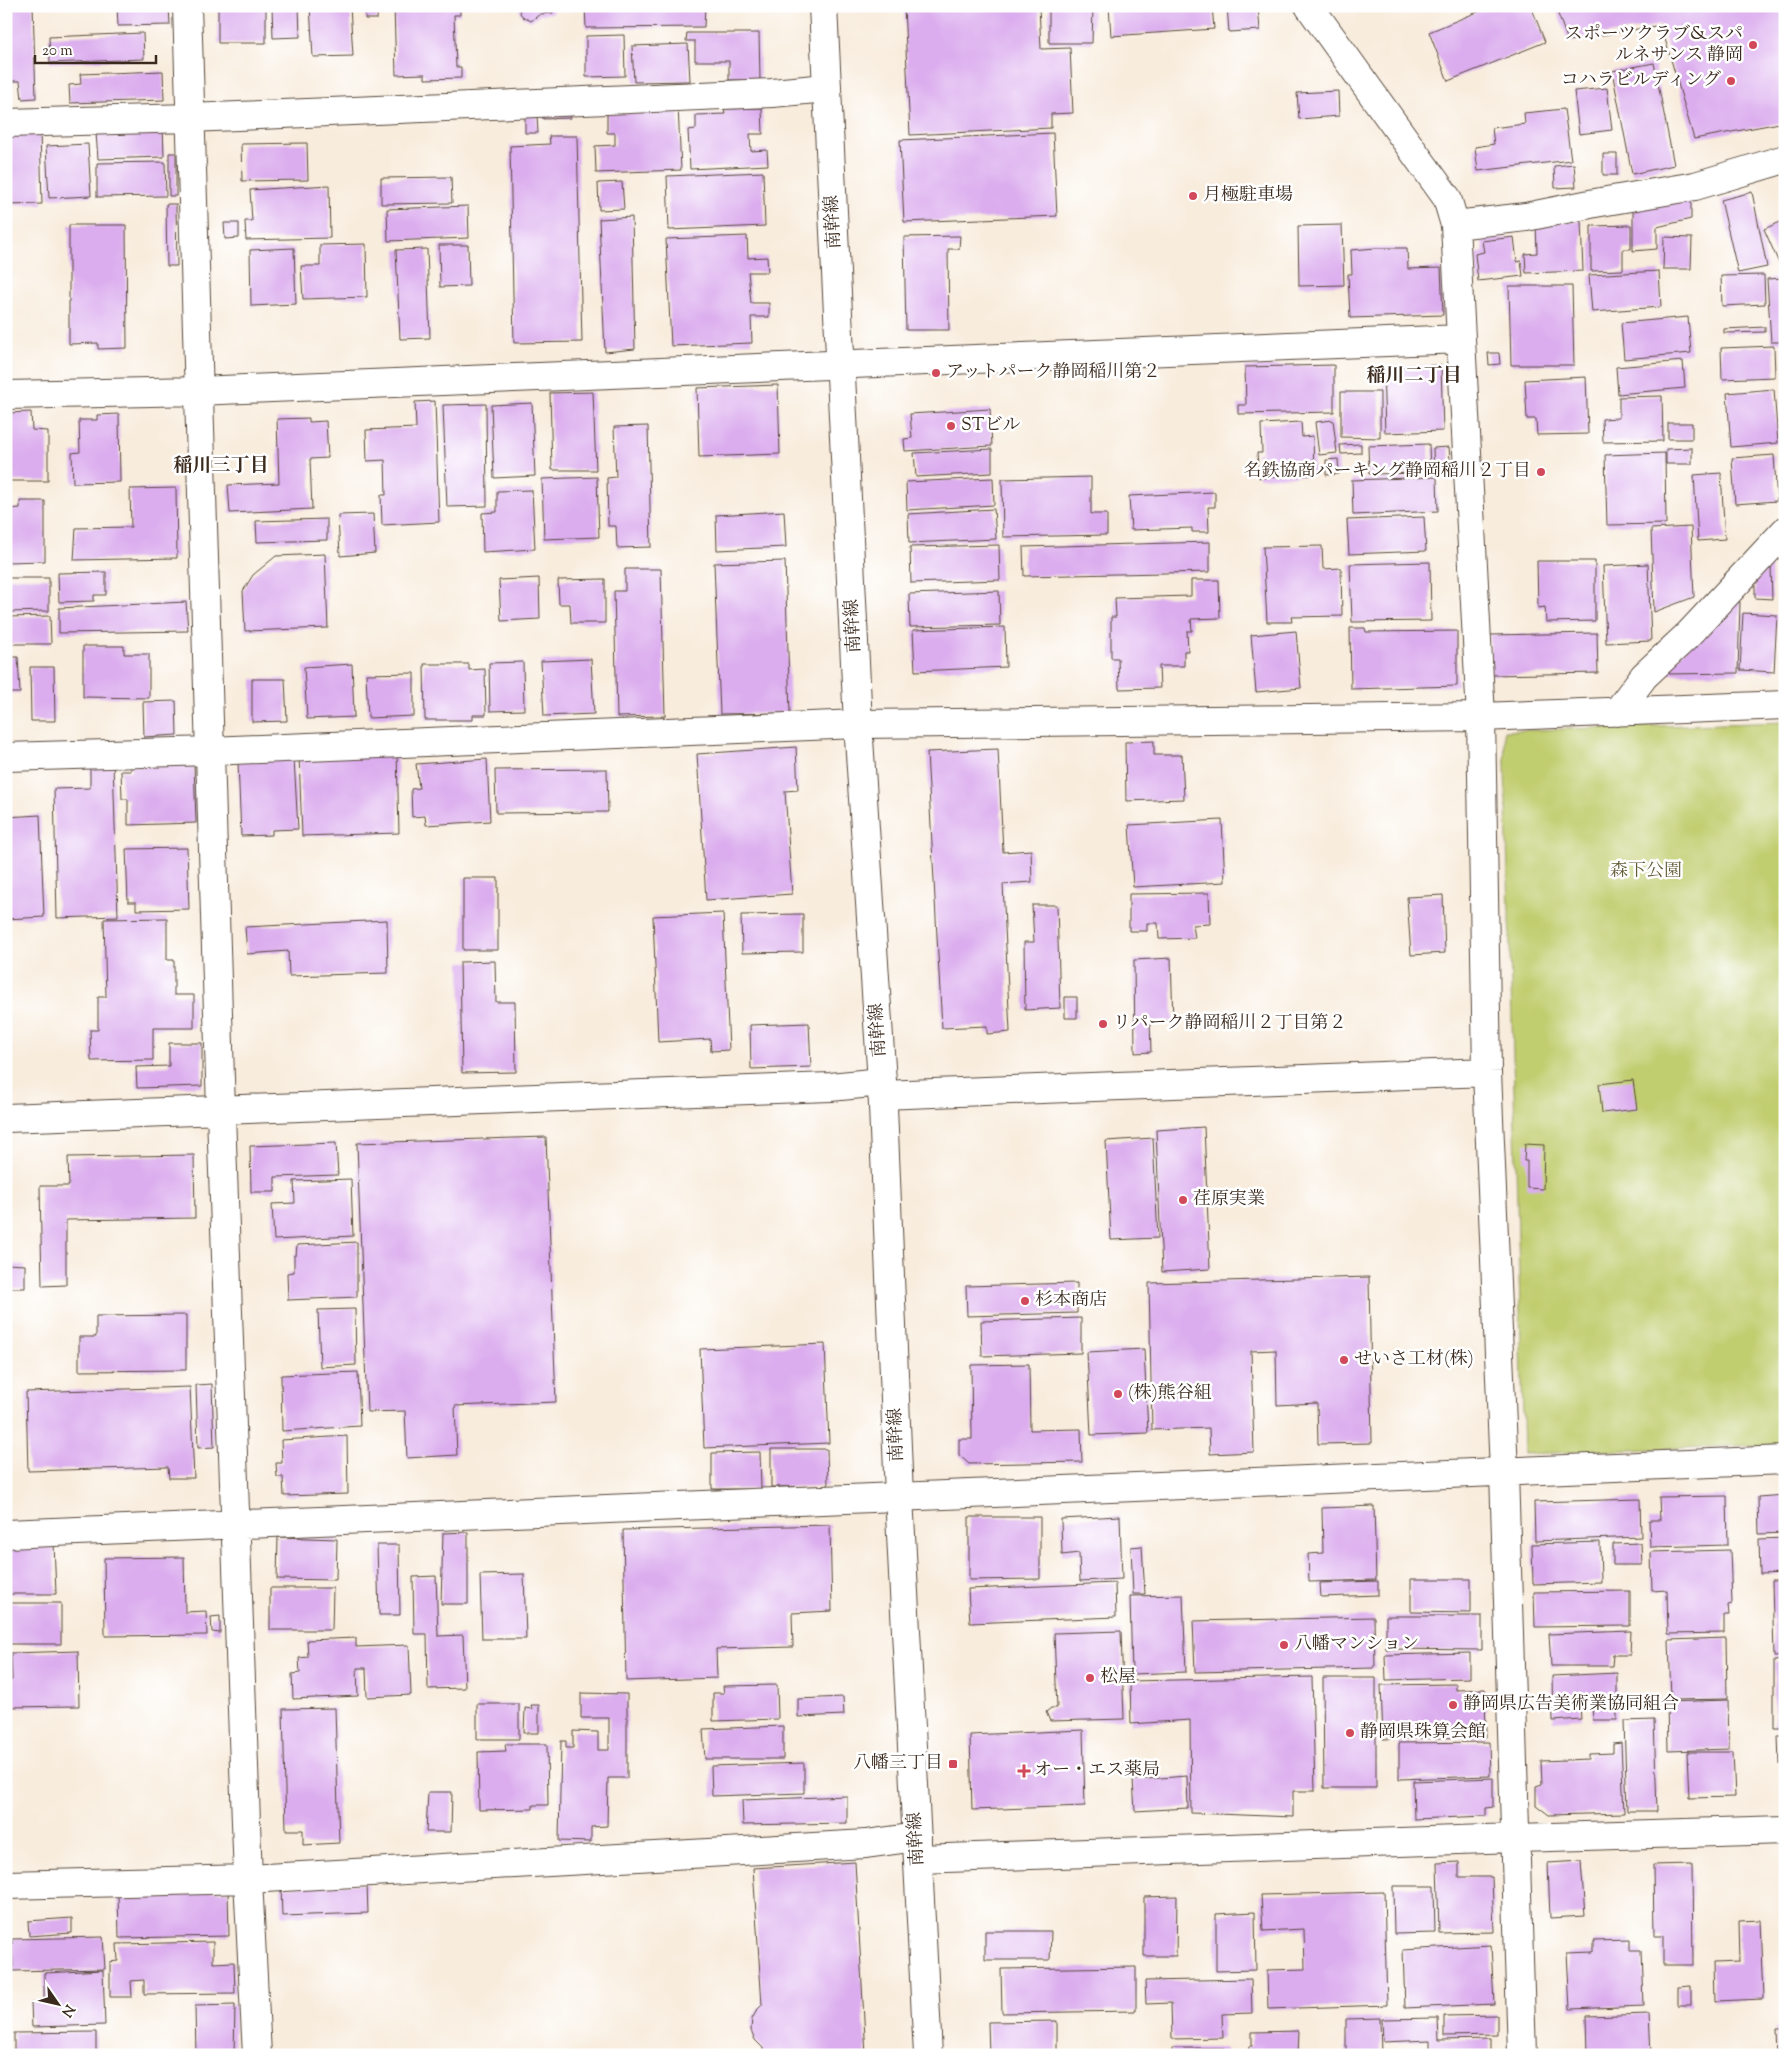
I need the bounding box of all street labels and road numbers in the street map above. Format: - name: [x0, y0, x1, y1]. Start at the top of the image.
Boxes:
- street label: 南幹線: [820, 194, 848, 250]
- street label: 南幹線: [840, 598, 868, 654]
- street label: 南幹線: [864, 1002, 894, 1058]
- street label: 南幹線: [883, 1408, 911, 1462]
- street label: 南幹線: [903, 1811, 931, 1867]

